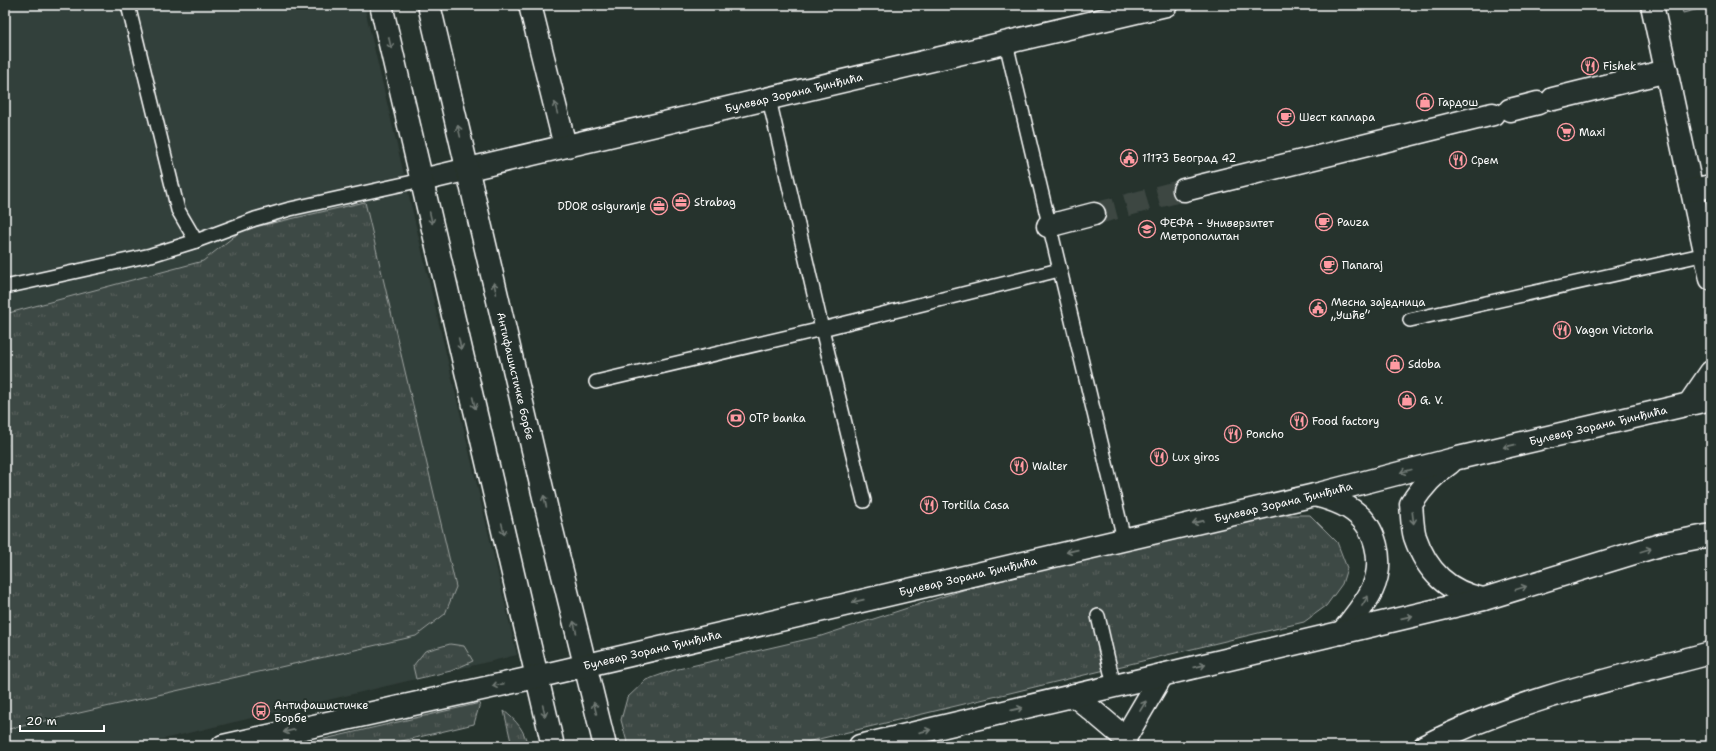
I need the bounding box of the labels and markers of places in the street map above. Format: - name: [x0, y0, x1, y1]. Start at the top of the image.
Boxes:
- restaurant icon: Fishek: [1580, 56, 1600, 76]
- place label: Fishek: [1603, 59, 1636, 74]
- shop icon: Гардош: [1415, 92, 1435, 112]
- place label: Гардош: [1438, 95, 1478, 110]
- cafe icon: Шест каплара: [1276, 107, 1296, 127]
- place label: Шест каплара: [1299, 110, 1375, 125]
- supermarket icon: Maxi: [1556, 122, 1576, 142]
- place label: Maxi: [1579, 125, 1605, 140]
- public building icon: 11173 Београд 42: [1119, 148, 1139, 168]
- restaurant icon: Срем: [1448, 150, 1468, 170]
- place label: 11173 Београд 42: [1142, 151, 1236, 166]
- place label: Срем: [1471, 153, 1499, 168]
- office icon: Strabag: [671, 192, 691, 212]
- place label: Strabag: [694, 195, 736, 210]
- office icon: DDOR osiguranje: [649, 196, 669, 216]
- place label: DDOR osiguranje: [557, 199, 646, 214]
- cafe icon: Pauza: [1314, 212, 1334, 232]
- place label: Pauza: [1337, 215, 1369, 230]
- place label: ФЕФА - Универзитет Метрополитан: [1160, 216, 1274, 244]
- school or university icon: ФЕФА - Универзитет Метрополитан: [1137, 219, 1157, 239]
- cafe icon: Папагај: [1319, 255, 1339, 275]
- place label: Папагај: [1342, 258, 1383, 273]
- place label: Месна заједница „Ушће”: [1330, 295, 1426, 323]
- public building icon: Месна заједница „Ушће”: [1308, 298, 1328, 318]
- restaurant icon: Vagon Victoria: [1552, 320, 1572, 340]
- place label: Vagon Victoria: [1575, 323, 1653, 338]
- shop icon: Sdoba: [1385, 354, 1405, 374]
- place label: Sdoba: [1408, 357, 1441, 372]
- shop icon: G. V.: [1397, 390, 1417, 410]
- place label: G. V.: [1420, 393, 1444, 408]
- bank icon: OTP banka: [726, 408, 746, 428]
- place label: OTP banka: [749, 411, 806, 426]
- restaurant icon: Food factory: [1289, 411, 1309, 431]
- place label: Food factory: [1312, 414, 1379, 429]
- restaurant icon: Poncho: [1223, 424, 1243, 444]
- place label: Poncho: [1246, 427, 1284, 442]
- restaurant icon: Lux giros: [1149, 447, 1169, 467]
- place label: Lux giros: [1172, 450, 1220, 465]
- restaurant icon: Walter: [1009, 456, 1029, 476]
- place label: Walter: [1032, 459, 1068, 474]
- restaurant icon: Tortilla Casa: [919, 495, 939, 515]
- place label: Tortilla Casa: [942, 498, 1009, 513]
- place label: Антифашистичке Борбе: [274, 698, 368, 726]
- bus stop icon: Антифашистичке Борбе: [251, 701, 271, 721]

